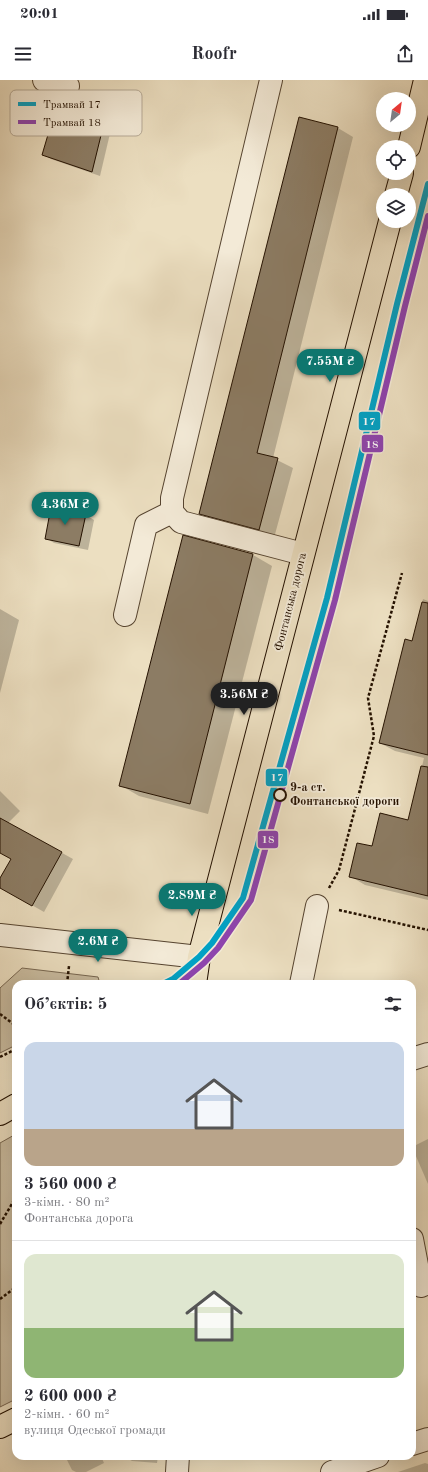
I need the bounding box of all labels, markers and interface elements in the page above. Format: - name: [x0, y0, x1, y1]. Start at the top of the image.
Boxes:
- text: 20:01: [20, 7, 59, 22]
- icon: menu: [12, 43, 34, 65]
- icon: share: [394, 43, 416, 65]
- text: Roofr: [191, 45, 237, 63]
- legend: [10, 90, 142, 136]
- north arrow: [376, 92, 416, 132]
- map controls: [376, 92, 416, 228]
- text: Трамвай 17: [43, 100, 101, 111]
- text: Трамвай 18: [43, 118, 101, 129]
- button: locate: [376, 140, 416, 180]
- button: layers: [376, 188, 416, 228]
- pin: 7.55M ₴: [293, 349, 367, 383]
- text: 7.55M ₴: [306, 355, 354, 368]
- line badge: 17: [358, 411, 381, 431]
- text: 17: [363, 417, 375, 428]
- line badge: 18: [361, 434, 384, 453]
- text: 18: [366, 440, 378, 451]
- pin: 4.36M ₴: [28, 492, 102, 526]
- text: 4.36M ₴: [41, 498, 89, 511]
- street label: Фонтанська дорога: [273, 551, 309, 652]
- pin: 3.56M ₴: [207, 682, 281, 716]
- text: 3.56M ₴: [220, 688, 268, 701]
- line badge: 17: [265, 768, 288, 787]
- text: 17: [271, 773, 283, 784]
- place label: 9-а ст. Фонтанської дороги: [290, 782, 400, 808]
- marker: 9-а ст. Фонтанської дороги: [273, 788, 287, 802]
- line badge: 18: [257, 830, 279, 849]
- text: 18: [262, 835, 274, 846]
- pin: 2.89M ₴: [155, 883, 229, 917]
- text: 2.89M ₴: [168, 889, 216, 902]
- pin: 2.6M ₴: [65, 929, 131, 963]
- text: 2.6M ₴: [77, 935, 119, 948]
- icon: filters: [382, 993, 404, 1015]
- text: Об’єктів: 5: [24, 996, 107, 1013]
- icon: home: [178, 1068, 250, 1140]
- text: 3 560 000 ₴: [24, 1176, 117, 1193]
- text: 3-кімн. · 80 m²: [24, 1196, 110, 1209]
- text: Фонтанська дорога: [24, 1212, 134, 1225]
- icon: home: [178, 1280, 250, 1352]
- text: 2 600 000 ₴: [24, 1388, 117, 1405]
- text: 2-кімн. · 60 m²: [24, 1408, 110, 1421]
- text: вулиця Одеської громади: [24, 1424, 166, 1437]

